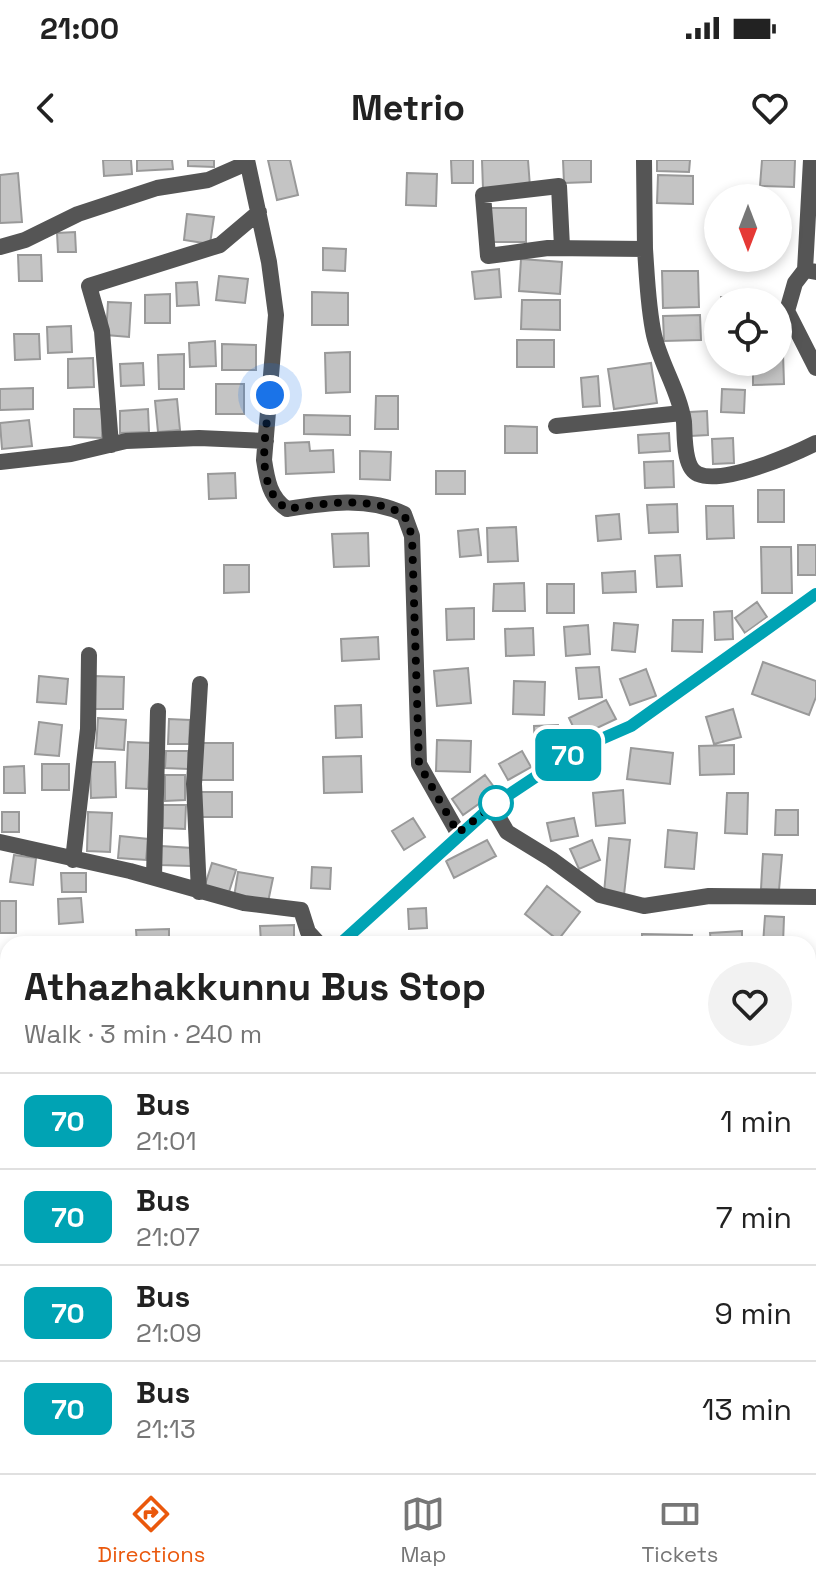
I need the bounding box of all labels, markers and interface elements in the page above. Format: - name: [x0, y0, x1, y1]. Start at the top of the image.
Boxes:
- text: 21:00: [40, 9, 119, 48]
- text: Metrio: [351, 85, 465, 131]
- icon: back: [24, 86, 68, 130]
- icon: heart: [748, 86, 792, 130]
- north arrow: [704, 184, 792, 272]
- map controls: [704, 184, 792, 376]
- button: locate: [704, 288, 792, 376]
- your location: [250, 375, 290, 415]
- line badge: 70: [532, 729, 604, 781]
- text: 70: [551, 737, 585, 773]
- unlabelled marker: [479, 786, 513, 820]
- button: heart: [708, 962, 792, 1046]
- text: Athazhakkunnu Bus Stop: [24, 963, 486, 1011]
- text: Walk · 3 min · 240 m: [24, 1017, 262, 1051]
- text: Bus: [136, 1085, 190, 1124]
- text: 1 min: [720, 1102, 792, 1141]
- text: 70: [51, 1103, 85, 1139]
- text: 21:01: [136, 1124, 197, 1158]
- text: Bus: [136, 1181, 190, 1220]
- text: 7 min: [716, 1198, 792, 1237]
- text: 70: [51, 1199, 85, 1235]
- text: 21:07: [136, 1220, 200, 1254]
- text: Bus: [136, 1277, 190, 1316]
- text: 9 min: [714, 1294, 792, 1333]
- text: 70: [51, 1295, 85, 1331]
- text: 21:09: [136, 1316, 202, 1350]
- text: Bus: [136, 1373, 190, 1412]
- text: 13 min: [702, 1390, 792, 1429]
- text: 70: [51, 1391, 85, 1427]
- text: 21:13: [136, 1412, 196, 1446]
- tab: Directions: [98, 1492, 205, 1568]
- tab: Map: [401, 1492, 446, 1568]
- tab: Tickets: [642, 1492, 718, 1568]

